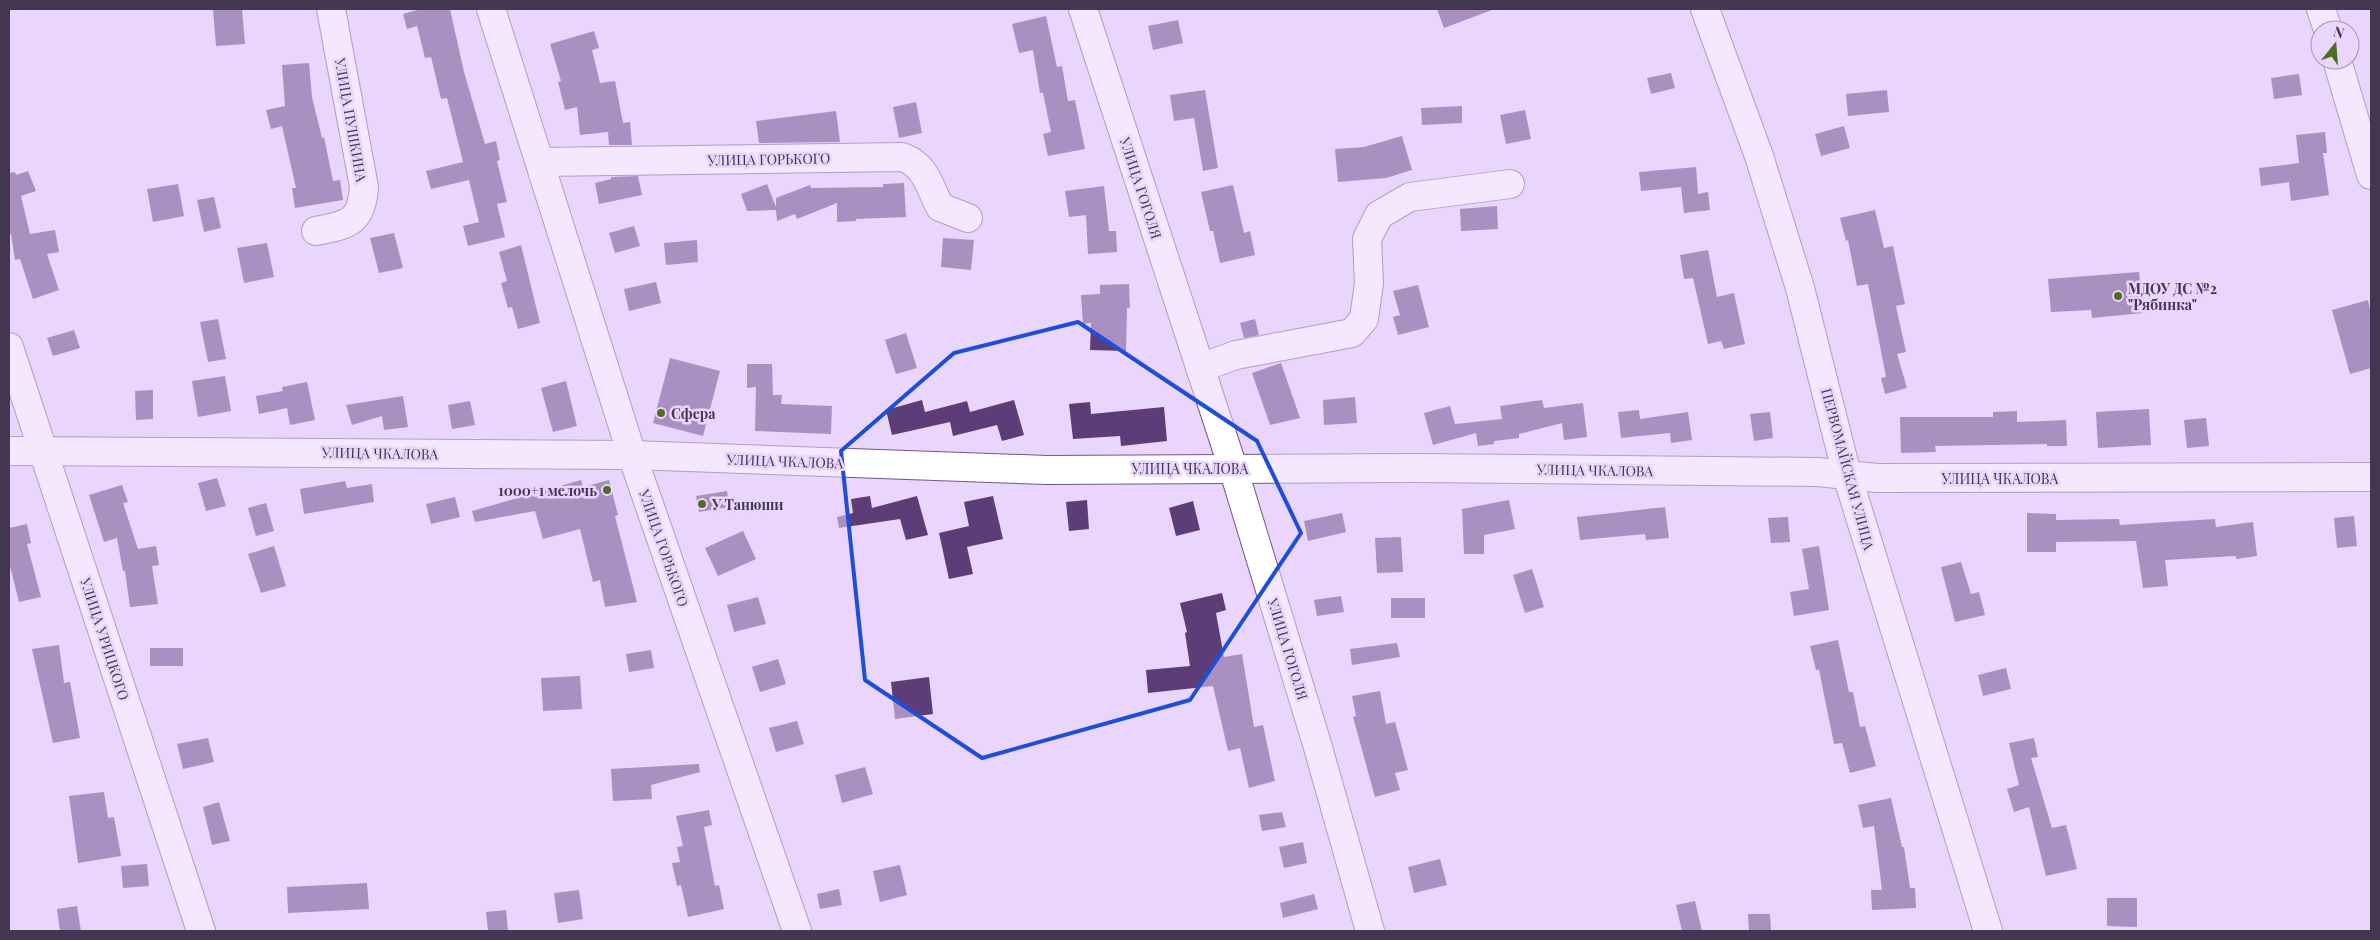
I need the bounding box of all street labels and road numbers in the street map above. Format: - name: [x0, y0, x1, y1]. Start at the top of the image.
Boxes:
- street label: УЛИЦА ПУШКИНА: [331, 56, 371, 183]
- street label: УЛИЦА ГОГОЛЯ: [1115, 134, 1166, 241]
- street label: УЛИЦА ГОРЬКОГО: [707, 148, 830, 170]
- street label: ПЕРВОМАЙСКАЯ УЛИЦА: [1817, 386, 1879, 552]
- street label: УЛИЦА ЧКАЛОВА: [321, 442, 439, 464]
- street label: УЛИЦА ЧКАЛОВА: [725, 449, 844, 473]
- street label: УЛИЦА ЧКАЛОВА: [1131, 459, 1248, 478]
- street label: УЛИЦА ЧКАЛОВА: [1536, 459, 1654, 481]
- street label: УЛИЦА ЧКАЛОВА: [1941, 469, 2058, 488]
- street label: УЛИЦА ГОРЬКОГО: [635, 486, 693, 609]
- street label: УЛИЦА УРИЦКОГО: [76, 574, 134, 703]
- street label: УЛИЦА ГОГОЛЯ: [1263, 595, 1313, 702]

